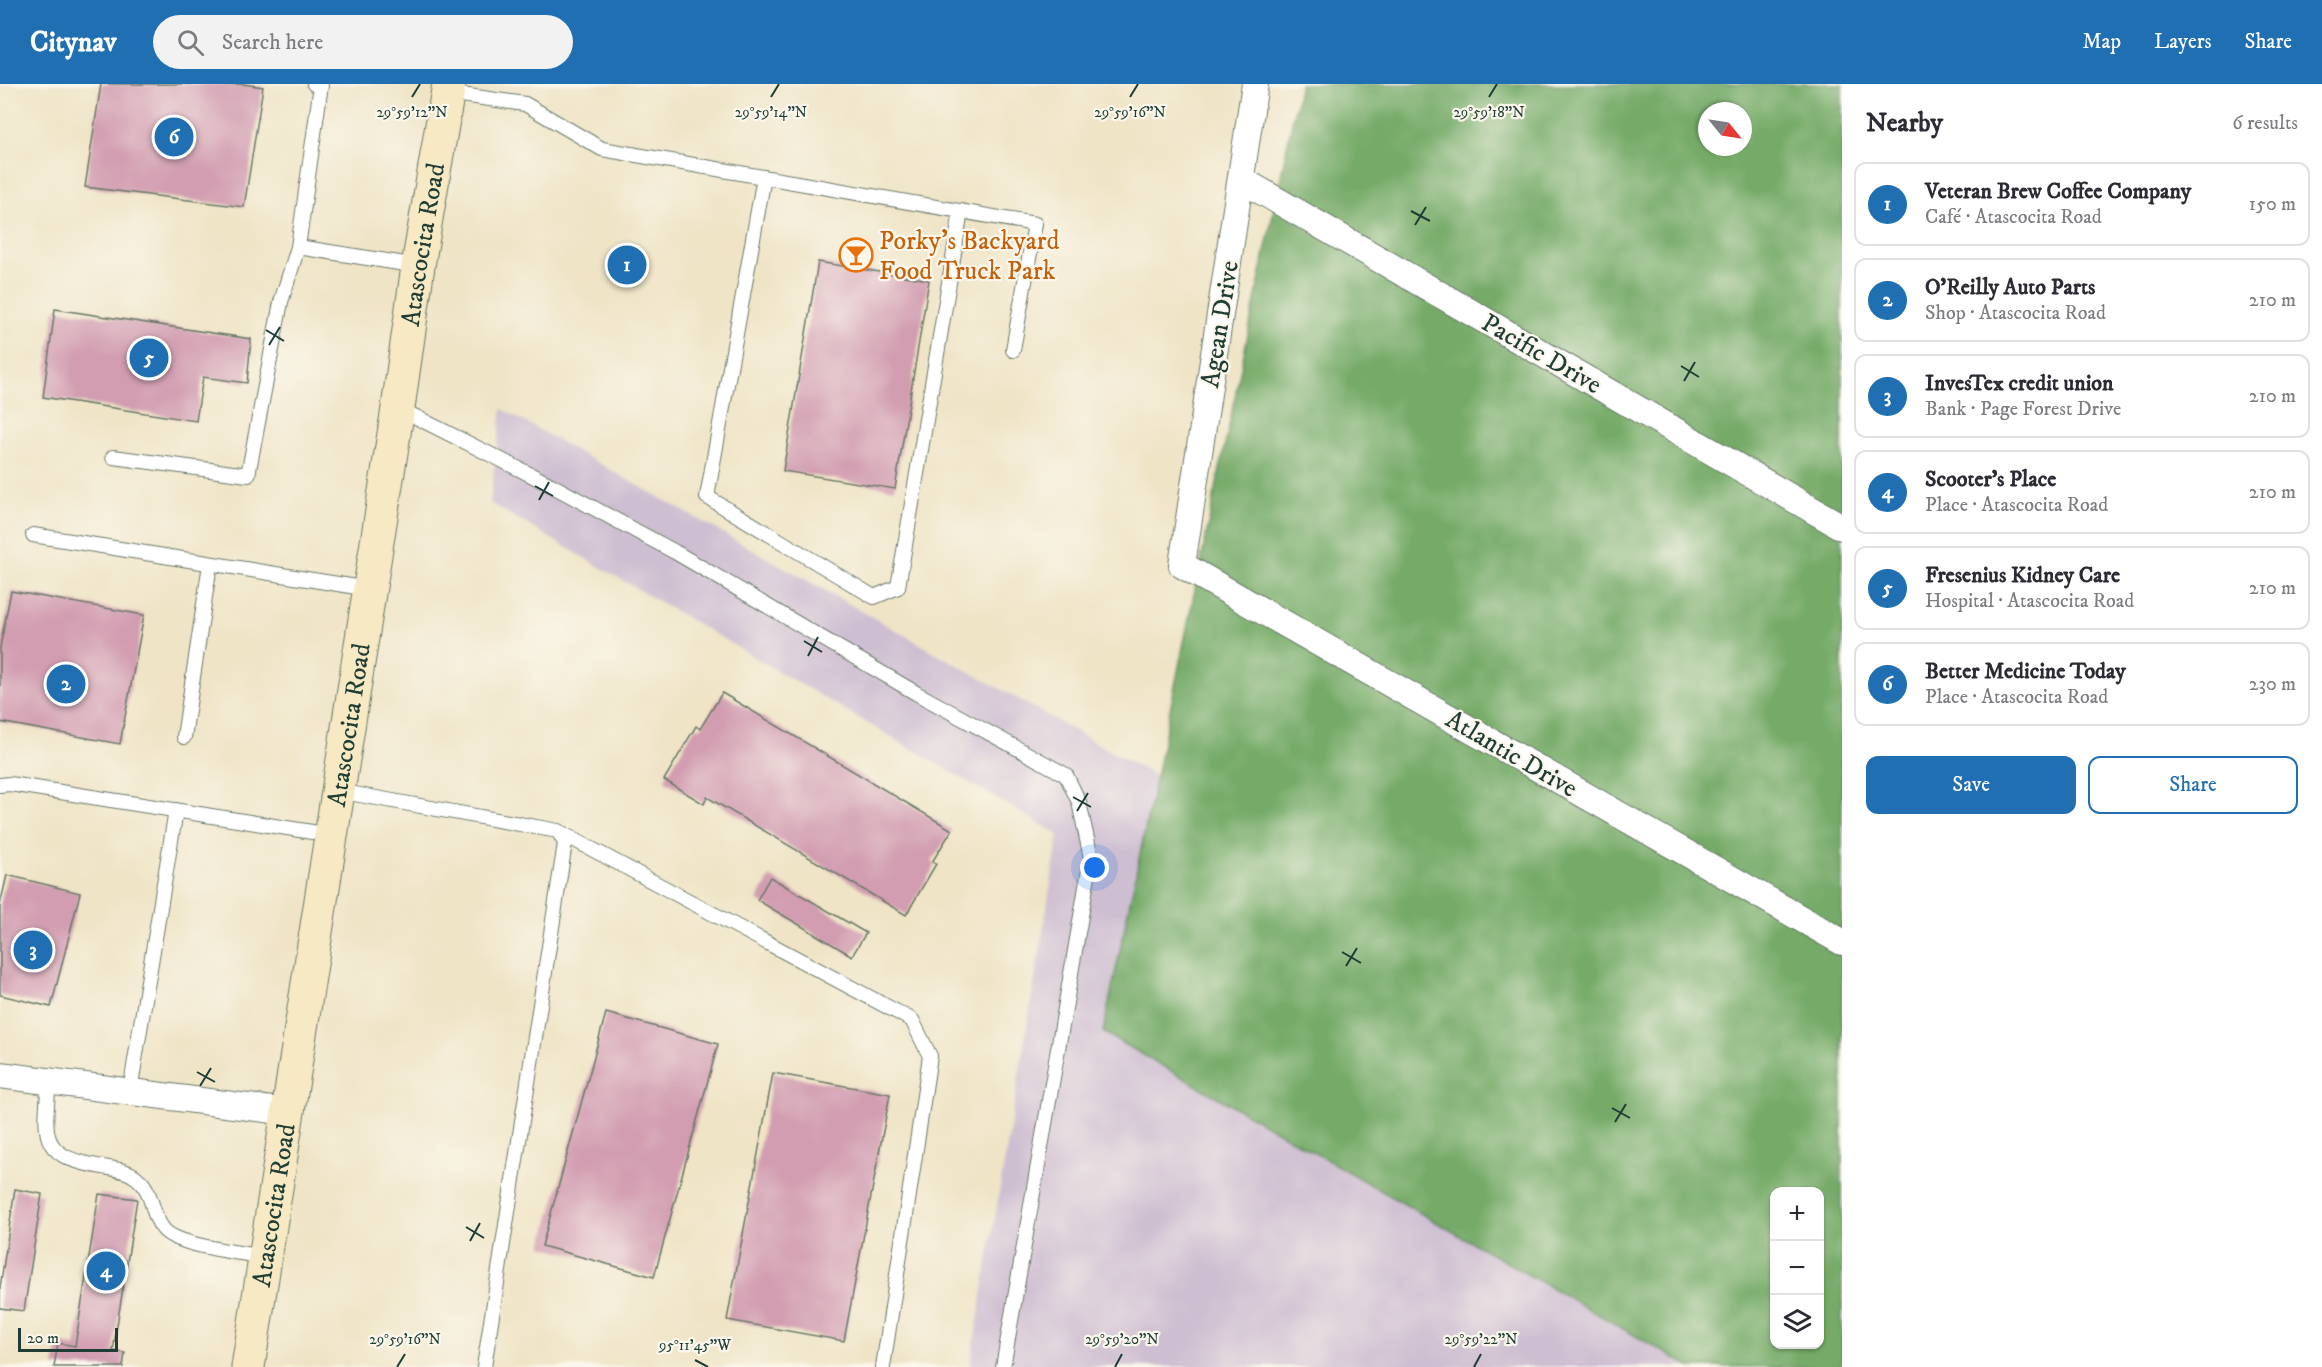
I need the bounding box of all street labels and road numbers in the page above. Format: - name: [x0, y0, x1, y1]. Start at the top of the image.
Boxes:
- street label: Atascocita Road: [395, 160, 453, 329]
- street label: Agean Drive: [1194, 258, 1247, 390]
- street label: Pacific Drive: [1475, 307, 1607, 402]
- street label: Atascocita Road: [321, 641, 379, 809]
- street label: Atlantic Drive: [1439, 703, 1583, 805]
- street label: Atascocita Road: [246, 1121, 304, 1289]

